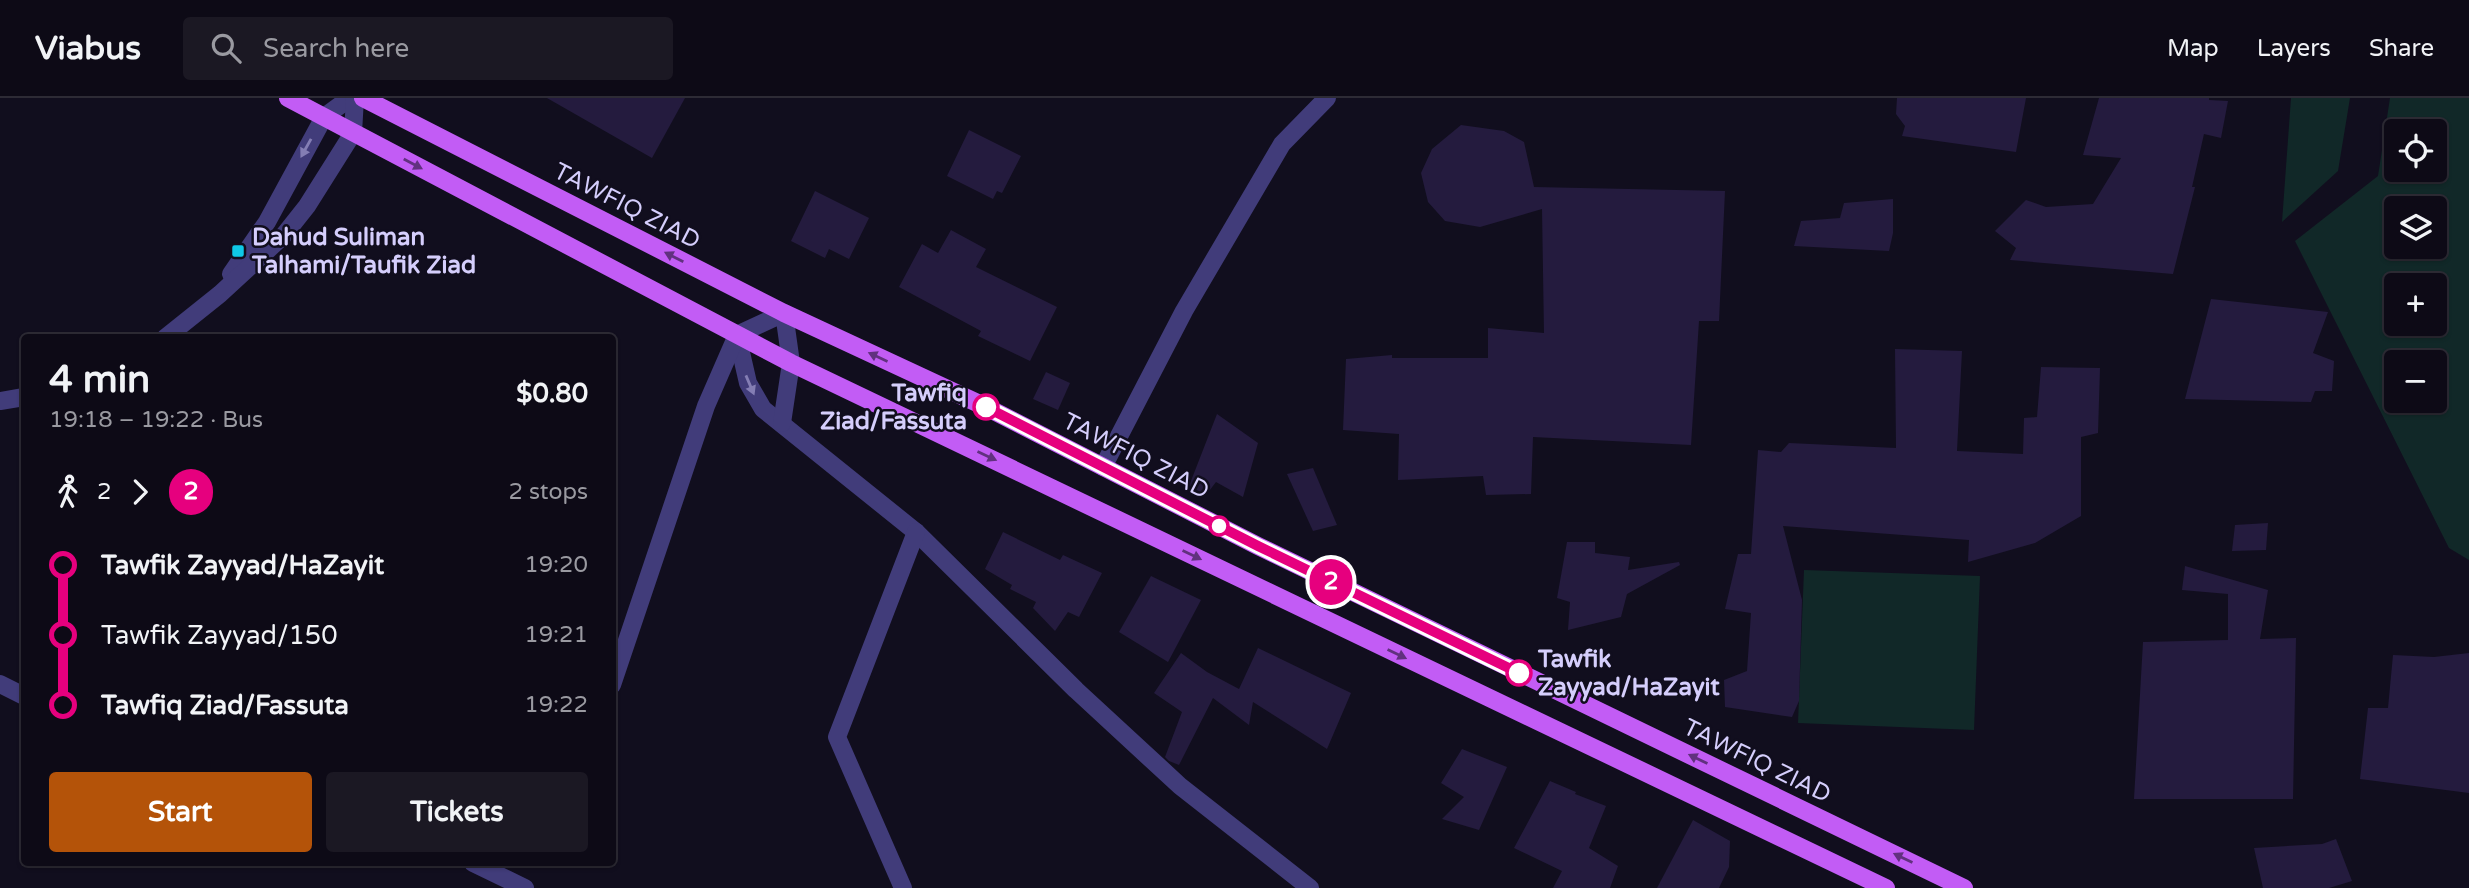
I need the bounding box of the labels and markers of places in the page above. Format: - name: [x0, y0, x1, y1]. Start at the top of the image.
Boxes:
- place label: Dahud Suliman Talhami/Taufik Ziad: [251, 223, 476, 280]
- marker: Dahud Suliman Talhami/Taufik Ziad: [230, 243, 246, 259]
- place label: Tawfiq Ziad/Fassuta: [820, 379, 967, 436]
- marker: Tawfiq Ziad/Fassuta: [973, 394, 999, 420]
- unlabelled marker: [1209, 516, 1229, 536]
- place label: Tawfik Zayyad/HaZayit: [1537, 645, 1721, 702]
- marker: Tawfik Zayyad/HaZayit: [1506, 660, 1532, 686]

